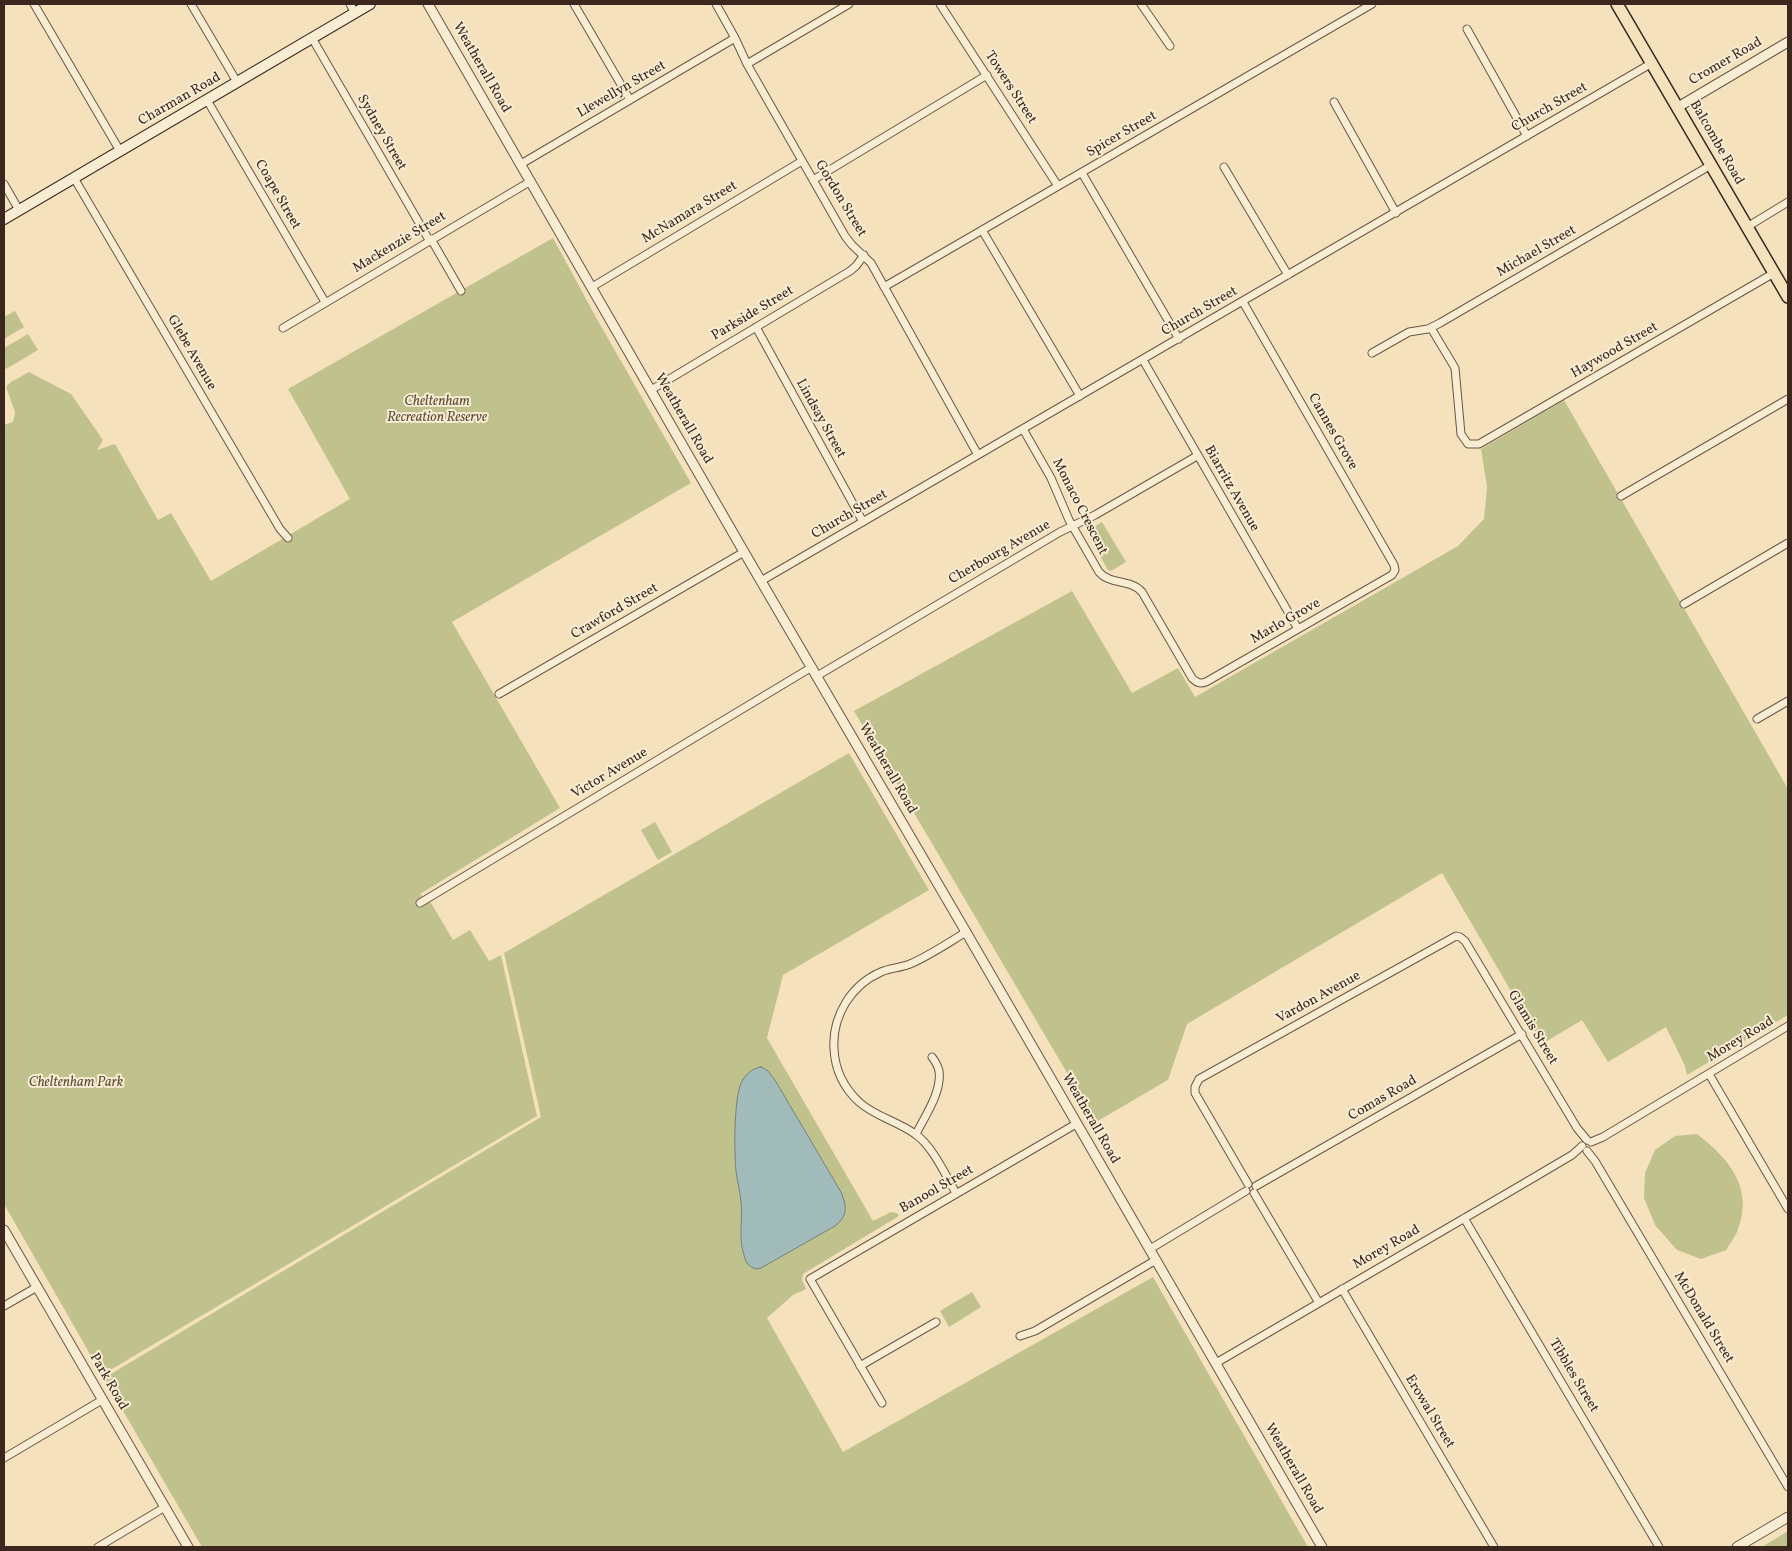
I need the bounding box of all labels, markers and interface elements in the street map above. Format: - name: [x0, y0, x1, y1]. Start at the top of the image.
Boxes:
- street label: Weatherall Road: [448, 20, 514, 116]
- street label: Cromer Road: [1686, 34, 1766, 90]
- street label: Towers Street: [980, 49, 1040, 127]
- street label: Llewellyn Street: [575, 58, 669, 122]
- street label: Charman Road: [136, 70, 224, 130]
- street label: Church Street: [1509, 79, 1591, 137]
- street label: Sydney Street: [352, 92, 410, 174]
- street label: Balcombe Road: [1685, 98, 1747, 188]
- street label: Spicer Street: [1084, 108, 1160, 162]
- street label: Coape Street: [250, 157, 304, 233]
- street label: Gordon Street: [810, 157, 870, 241]
- street label: McNamara Street: [639, 178, 741, 248]
- street label: Mackenzie Street: [350, 209, 450, 277]
- street label: Michael Street: [1494, 223, 1580, 281]
- street label: Parkside Street: [709, 283, 797, 345]
- street label: Church Street: [1159, 283, 1241, 341]
- street label: Glebe Avenue: [163, 312, 219, 394]
- street label: Haywood Street: [1569, 319, 1661, 383]
- street label: Weatherall Road: [650, 371, 716, 467]
- street label: Lindsay Street: [791, 376, 849, 462]
- street label: Cannes Grove: [1303, 391, 1361, 473]
- park label: Cheltenham Recreation Reserve: [387, 394, 487, 427]
- street label: Biarritz Avenue: [1200, 443, 1262, 535]
- street label: Monaco Crescent: [1047, 456, 1111, 558]
- street label: Church Street: [809, 486, 891, 544]
- street label: Cherbourg Avenue: [946, 517, 1054, 589]
- street label: Crawford Street: [568, 580, 662, 644]
- street label: Marlo Grove: [1248, 595, 1324, 649]
- street label: Weatherall Road: [854, 721, 920, 817]
- street label: Victor Avenue: [569, 745, 651, 803]
- street label: Vardon Avenue: [1274, 968, 1364, 1028]
- street label: Glamis Street: [1503, 988, 1561, 1068]
- street label: Morey Road: [1705, 1014, 1777, 1066]
- street label: Weatherall Road: [1057, 1071, 1123, 1167]
- street label: Comas Road: [1346, 1073, 1420, 1125]
- park label: Cheltenham Park: [29, 1075, 123, 1091]
- street label: Banool Street: [897, 1162, 977, 1218]
- street label: Morey Road: [1351, 1222, 1423, 1274]
- street label: McDonald Street: [1669, 1269, 1737, 1367]
- street label: Tibbles Street: [1544, 1336, 1602, 1416]
- street label: Park Road: [85, 1351, 131, 1413]
- street label: Erowal Street: [1400, 1372, 1458, 1452]
- street label: Weatherall Road: [1260, 1421, 1326, 1517]

